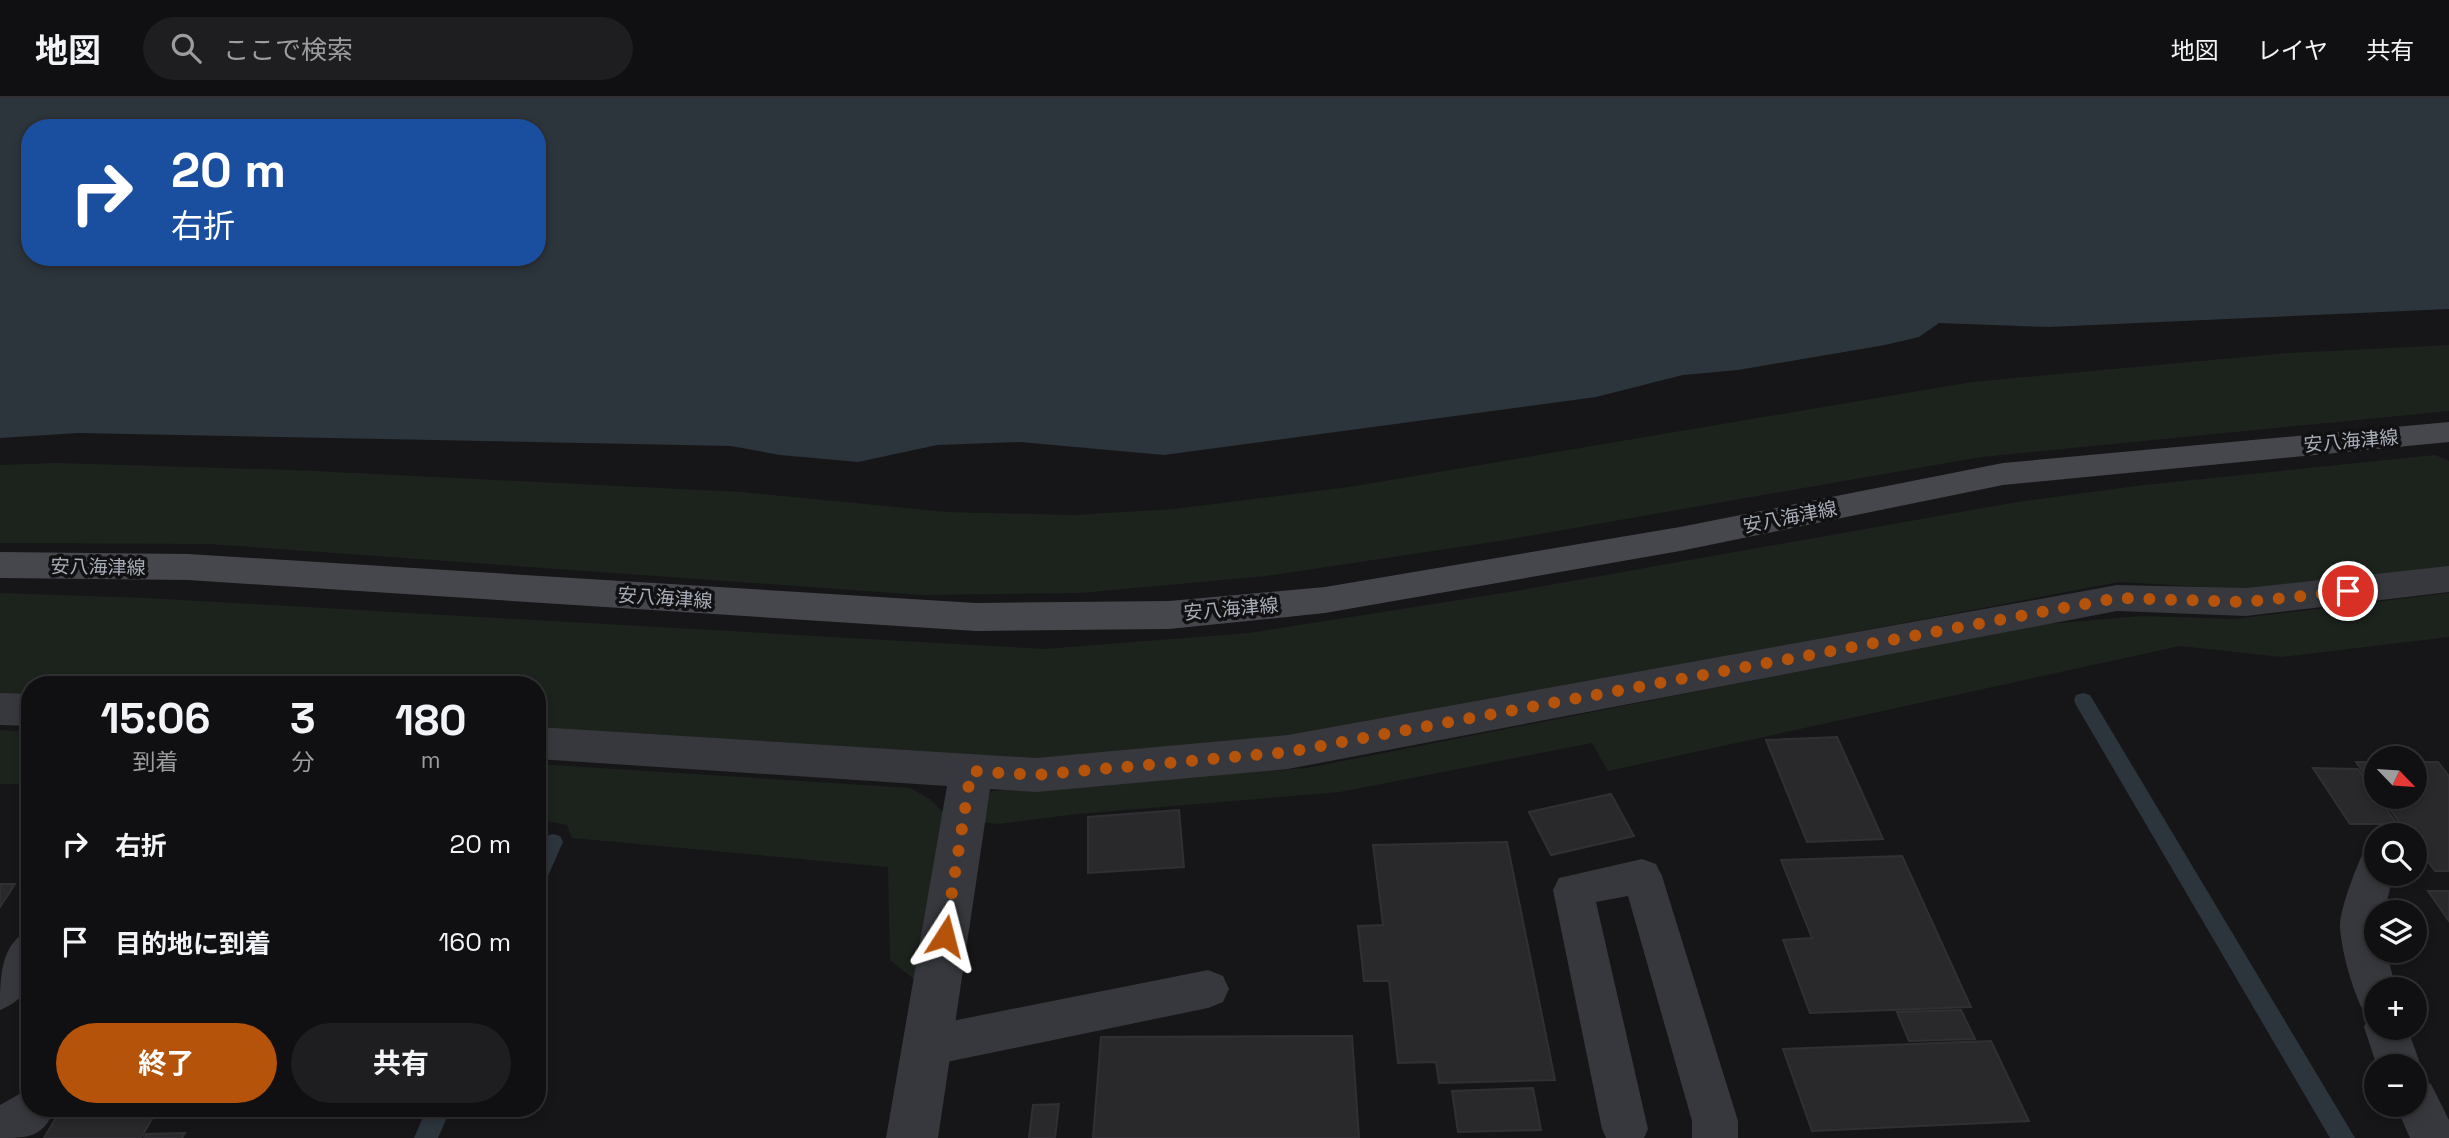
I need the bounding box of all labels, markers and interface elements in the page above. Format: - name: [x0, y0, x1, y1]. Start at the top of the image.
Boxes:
- search box: [143, 17, 633, 80]
- icon: search: [167, 29, 205, 67]
- text: 地図: [35, 30, 101, 72]
- text: ここで検索: [223, 33, 353, 67]
- text: 地図: [2171, 35, 2219, 66]
- text: レイヤ: [2257, 35, 2328, 66]
- text: 共有: [2366, 35, 2414, 66]
- text: 20 m: [171, 139, 286, 201]
- icon: right: [56, 147, 147, 238]
- text: 右折: [171, 206, 235, 246]
- street label: 安八海津線: [2303, 424, 2399, 458]
- street label: 安八海津線: [1741, 496, 1839, 538]
- street label: 安八海津線: [50, 554, 146, 580]
- pin: [2318, 561, 2378, 621]
- icon: arrive: [2329, 572, 2367, 610]
- street label: 安八海津線: [617, 582, 713, 614]
- street label: 安八海津線: [1183, 592, 1279, 626]
- text: 15:06: [101, 692, 210, 745]
- text: 3: [290, 692, 315, 745]
- text: 180: [395, 694, 466, 747]
- text: m: [421, 745, 441, 775]
- north arrow: [2364, 746, 2427, 808]
- map controls: [2364, 746, 2427, 1117]
- text: 到着: [132, 747, 178, 777]
- text: 分: [291, 747, 314, 777]
- button: search: [2364, 823, 2427, 886]
- icon: right: [56, 825, 94, 863]
- text: 20 m: [450, 827, 511, 861]
- text: 右折: [115, 829, 167, 863]
- position arrow: [908, 899, 982, 973]
- button: layers: [2364, 900, 2427, 963]
- icon: arrive: [56, 923, 94, 961]
- text: 160 m: [439, 925, 511, 959]
- text: 目的地に到着: [115, 927, 271, 961]
- button: +: [2364, 977, 2427, 1040]
- button: 終了: [56, 1023, 277, 1103]
- button: 共有: [291, 1023, 511, 1103]
- button: −: [2364, 1054, 2427, 1117]

